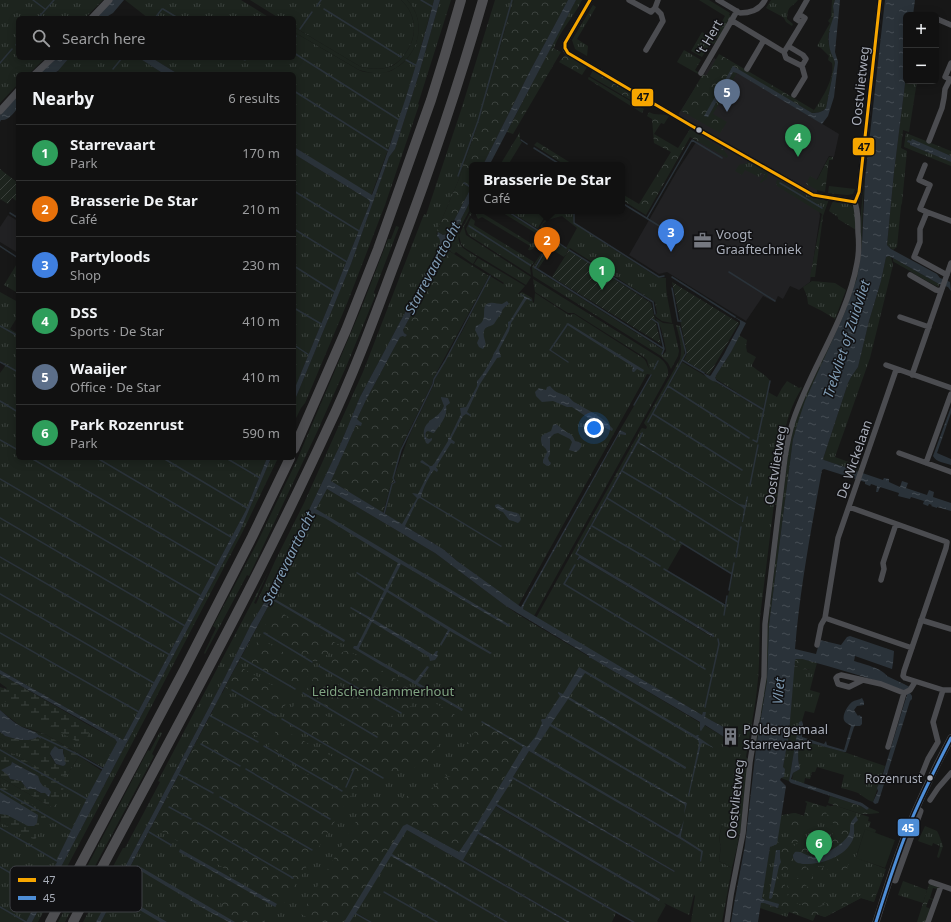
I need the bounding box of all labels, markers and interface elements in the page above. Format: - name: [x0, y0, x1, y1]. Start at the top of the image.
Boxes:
- map controls: [903, 12, 939, 84]
- button: +: [903, 12, 939, 48]
- search box: [16, 16, 296, 60]
- street label: 't Hert: [692, 16, 726, 58]
- icon: search: [30, 27, 52, 49]
- text: Search here: [62, 28, 145, 48]
- street label: Oostvlietweg: [847, 45, 873, 127]
- button: −: [903, 48, 939, 84]
- pin: 5: [714, 79, 740, 112]
- text: Nearby: [32, 87, 94, 110]
- line badge: 47: [631, 88, 654, 107]
- text: 6 results: [228, 89, 280, 107]
- text: 47: [637, 89, 649, 104]
- pin: 4: [785, 124, 811, 157]
- unlabelled marker: [694, 125, 704, 135]
- text: Starrevaart: [70, 134, 155, 154]
- line badge: 47: [852, 137, 875, 156]
- text: 47: [858, 139, 870, 154]
- text: 1: [41, 144, 49, 162]
- text: 170 m: [242, 144, 280, 162]
- text: Park: [70, 154, 97, 172]
- popup: [469, 162, 625, 214]
- text: Brasserie De Star: [483, 169, 611, 189]
- text: Café: [483, 189, 510, 207]
- text: Brasserie De Star: [70, 190, 198, 210]
- text: 2: [41, 200, 49, 218]
- text: 210 m: [242, 200, 280, 218]
- text: Café: [70, 210, 97, 228]
- water label: Starrevaarttocht: [400, 218, 465, 317]
- pin: 3: [658, 219, 684, 252]
- place label: Voogt Graaftechniek: [716, 225, 802, 258]
- pin: 2: [534, 227, 560, 260]
- office icon: Voogt Graaftechniek: [693, 231, 713, 251]
- text: Partyloods: [70, 246, 150, 266]
- text: 3: [41, 256, 49, 274]
- text: 230 m: [242, 256, 280, 274]
- pin: 1: [589, 257, 615, 290]
- text: Shop: [70, 266, 101, 284]
- water label: Trekvliet of Zuidvliet: [818, 276, 874, 401]
- text: DSS: [70, 302, 98, 322]
- text: 4: [41, 312, 49, 330]
- text: 410 m: [242, 312, 280, 330]
- text: Sports · De Star: [70, 322, 164, 340]
- text: Waaijer: [70, 358, 127, 378]
- text: 5: [41, 368, 49, 386]
- text: 410 m: [242, 368, 280, 386]
- text: Office · De Star: [70, 378, 161, 396]
- text: Park Rozenrust: [70, 414, 184, 434]
- street label: De Wickelaan: [832, 417, 876, 501]
- your location: [584, 418, 604, 438]
- text: 6: [41, 424, 49, 442]
- text: 590 m: [242, 424, 280, 442]
- street label: Oostvlietweg: [760, 424, 790, 506]
- text: Park: [70, 434, 97, 452]
- water label: Starrevaarttocht: [257, 507, 319, 608]
- water label: Vliet: [767, 676, 789, 705]
- park label: Leidschendammerhout: [312, 682, 454, 700]
- place label: Poldergemaal Starrevaart: [743, 720, 828, 753]
- building icon: Poldergemaal Starrevaart: [720, 726, 740, 746]
- street label: Oostvlietweg: [722, 758, 748, 840]
- place label: Rozenrust: [865, 770, 923, 787]
- marker: Rozenrust: [925, 773, 935, 783]
- line badge: 45: [897, 818, 920, 837]
- text: 45: [902, 820, 914, 835]
- pin: 6: [806, 830, 832, 863]
- legend: [10, 866, 142, 912]
- text: 47: [43, 872, 56, 887]
- text: 45: [43, 890, 56, 905]

